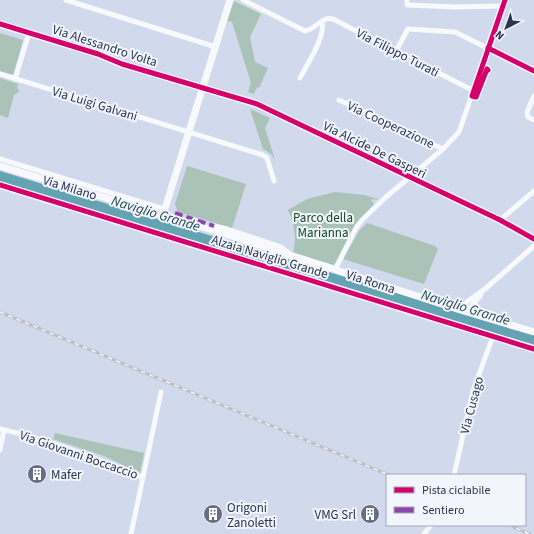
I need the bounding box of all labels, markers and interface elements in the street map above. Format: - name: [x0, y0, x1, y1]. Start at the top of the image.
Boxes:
- north arrow: [486, 8, 526, 48]
- street label: Via Alessandro Volta: [50, 21, 159, 71]
- street label: Via Filippo Turati: [353, 24, 442, 82]
- text: N: [492, 27, 507, 43]
- street label: Via Luigi Galvani: [50, 82, 140, 125]
- street label: Via Cooperazione: [344, 97, 437, 153]
- street label: Via Alcide De Gasperi: [320, 117, 429, 183]
- street label: Via Milano: [40, 171, 99, 205]
- water label: Naviglio Grande: [109, 191, 203, 237]
- park label: Parco della Marianna: [293, 209, 353, 242]
- street label: Alzaia Naviglio Grande: [209, 231, 330, 283]
- street label: Via Roma: [344, 266, 398, 298]
- water label: Naviglio Grande: [419, 285, 513, 331]
- street label: Via Cusago: [456, 375, 488, 436]
- street label: Via Giovanni Boccaccio: [17, 426, 140, 484]
- building icon: Mafer: [26, 463, 48, 485]
- place label: Mafer: [51, 466, 82, 484]
- legend: [386, 474, 526, 526]
- text: Pista ciclabile: [422, 482, 490, 499]
- place label: Origoni Zanoletti: [227, 499, 276, 532]
- text: Sentiero: [422, 502, 464, 519]
- building icon: Origoni Zanoletti: [202, 503, 224, 525]
- building icon: VMG Srl: [359, 503, 381, 525]
- place label: VMG Srl: [314, 506, 356, 524]

